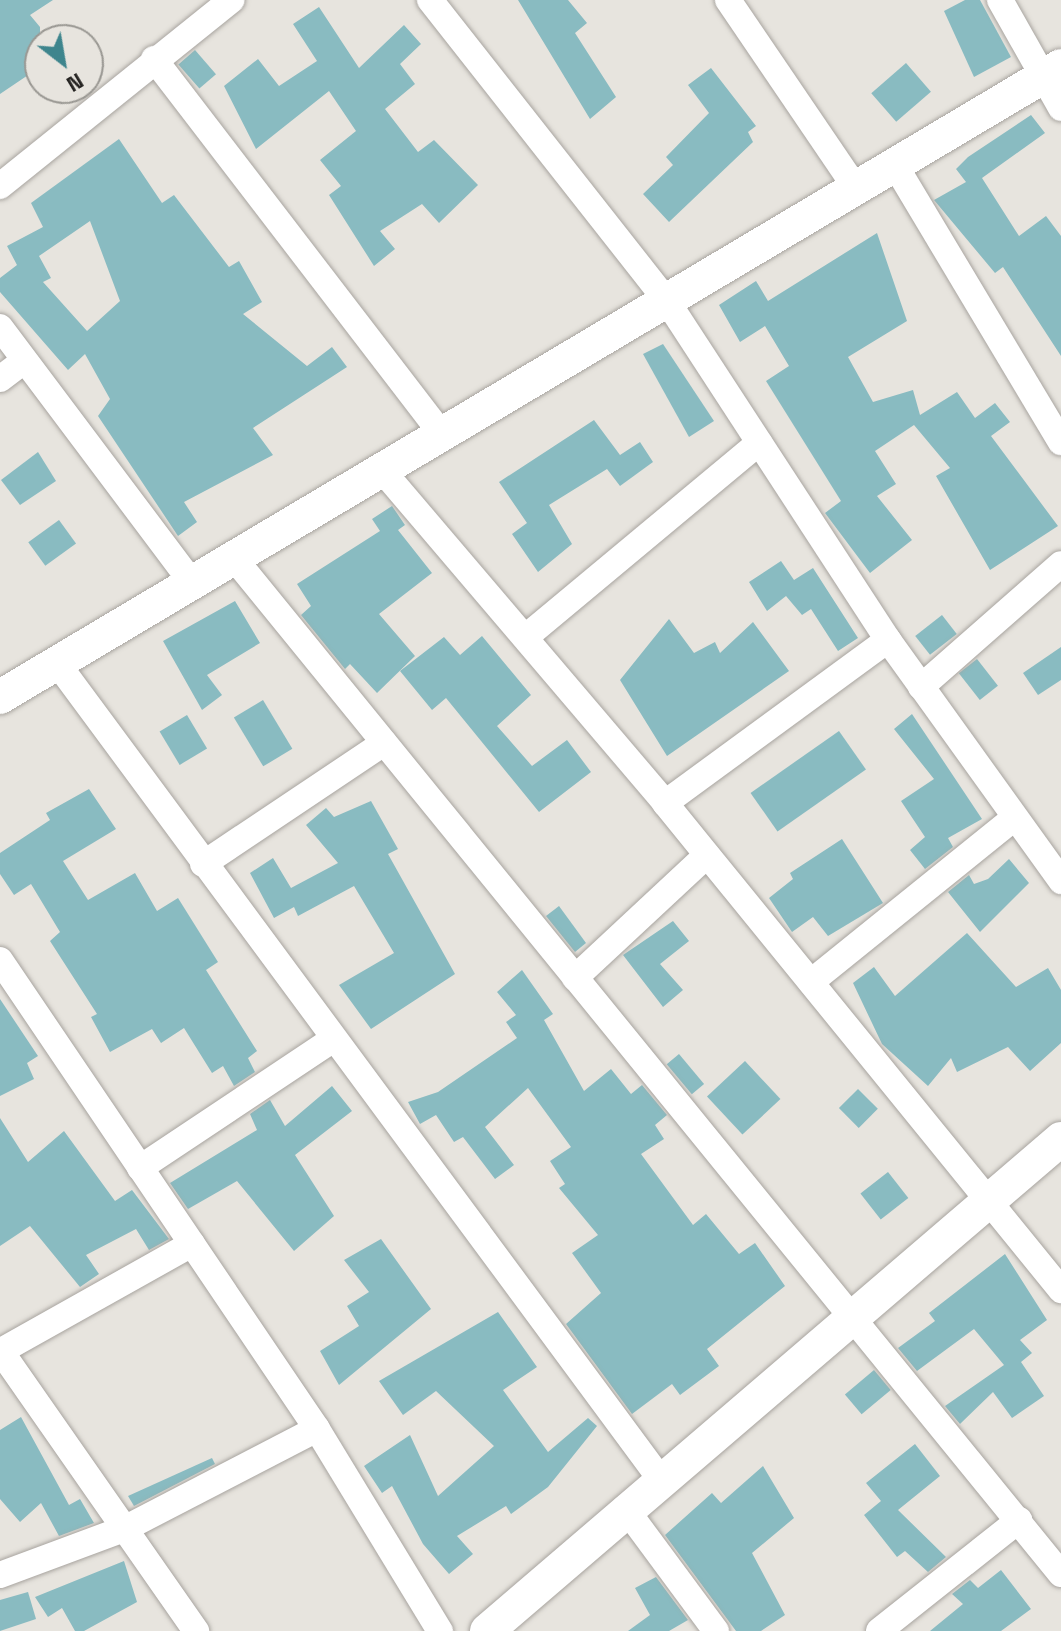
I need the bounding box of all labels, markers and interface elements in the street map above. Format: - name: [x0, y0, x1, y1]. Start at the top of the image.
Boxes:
- north arrow: [24, 24, 104, 104]
- text: N: [62, 67, 89, 99]

